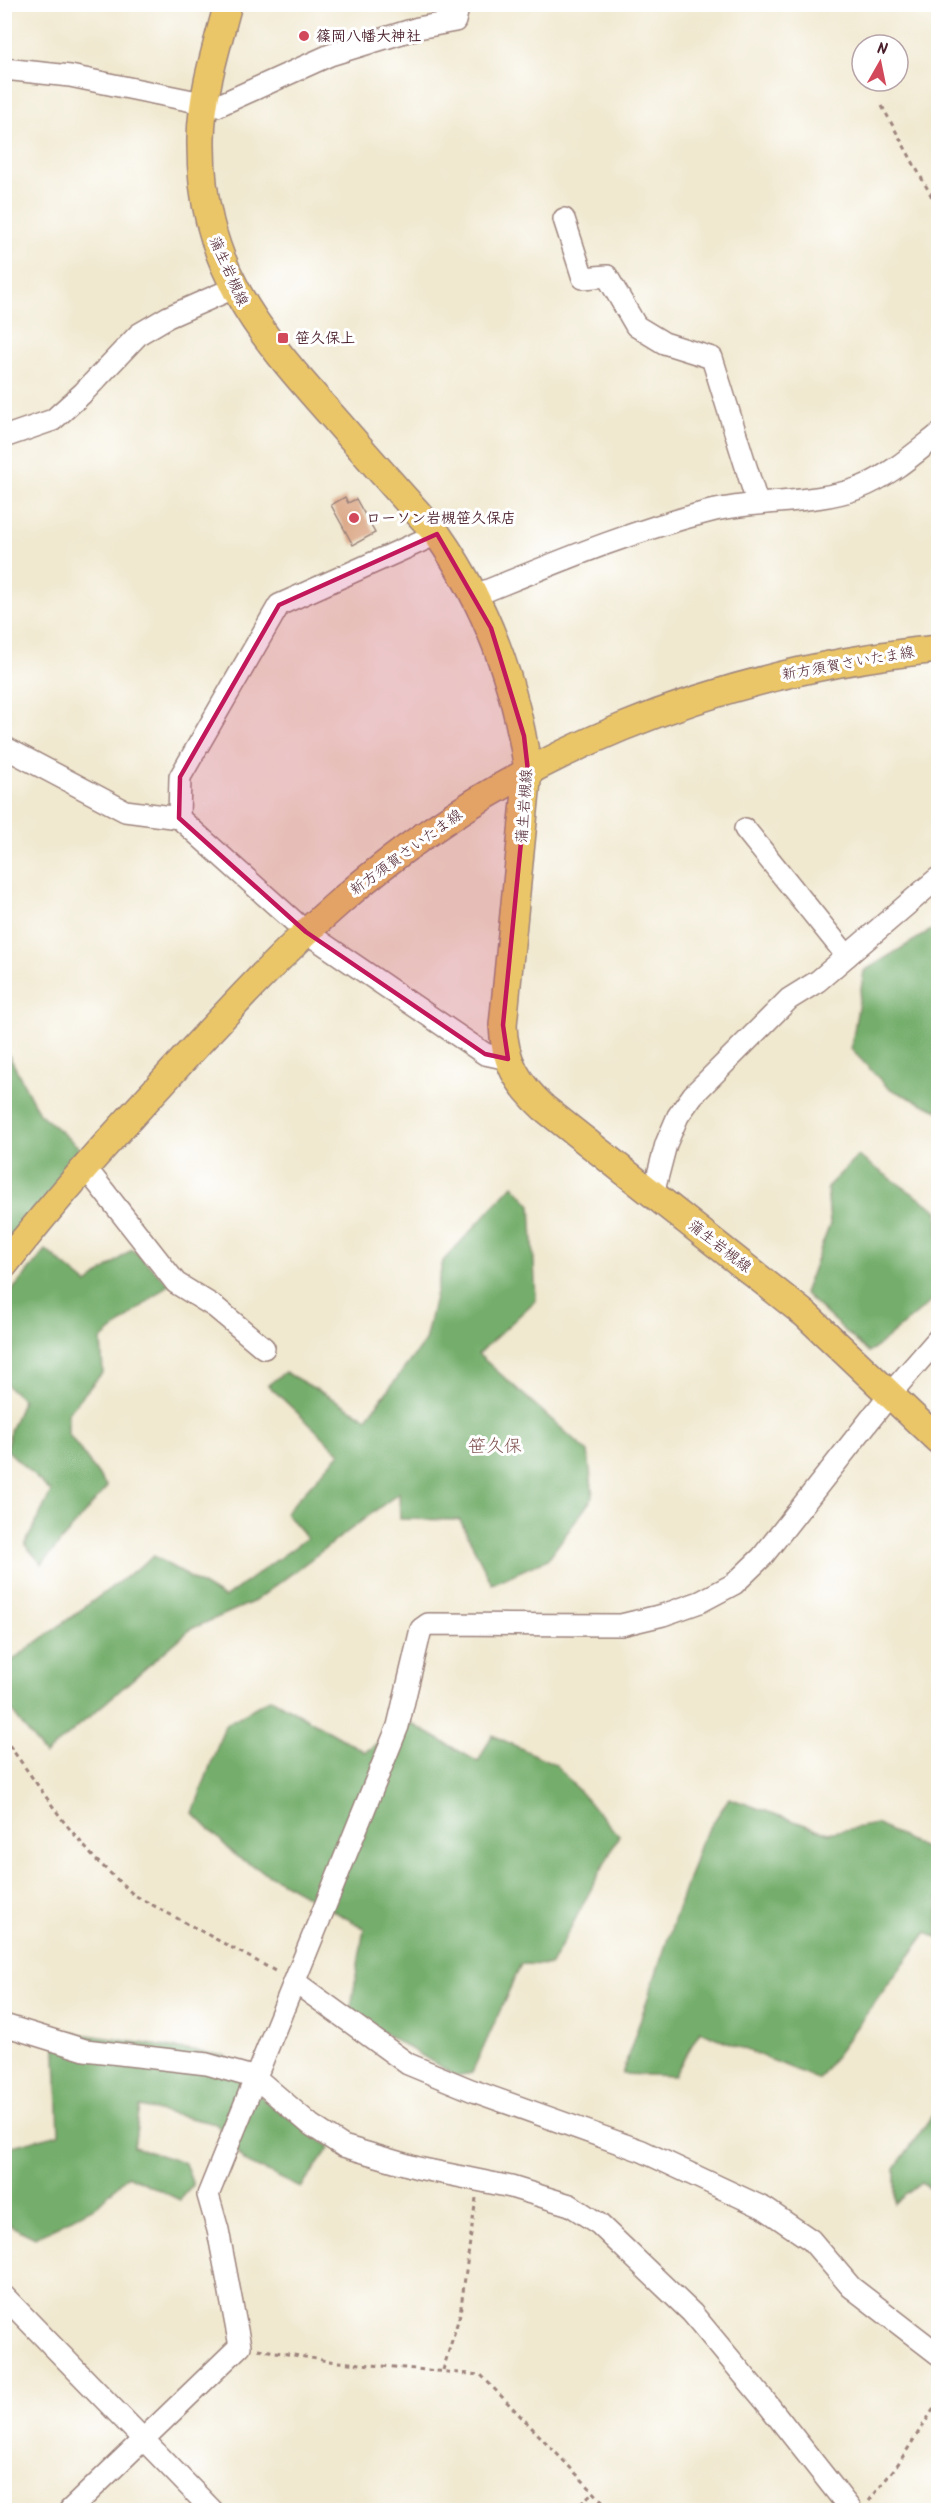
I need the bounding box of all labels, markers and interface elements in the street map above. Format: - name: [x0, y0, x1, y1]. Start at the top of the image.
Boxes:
- place label: 篠岡八幡大神社: [316, 25, 421, 49]
- marker: 篠岡八幡大神社: [297, 29, 311, 43]
- north arrow: [850, 33, 910, 93]
- text: N: [875, 37, 889, 63]
- street label: 蒲生岩槻線: [202, 232, 254, 311]
- place label: 笹久保上: [295, 327, 355, 351]
- marker: 笹久保上: [276, 331, 290, 345]
- place label: ローソン岩槻笹久保店: [366, 507, 516, 531]
- marker: ローソン岩槻笹久保店: [347, 511, 361, 525]
- street label: 新方須賀さいたま線: [780, 640, 916, 687]
- street label: 蒲生岩槻線: [510, 768, 540, 844]
- street label: 新方須賀さいたま線: [345, 804, 468, 902]
- street label: 蒲生岩槻線: [682, 1214, 756, 1279]
- district label: 笹久保: [468, 1433, 522, 1462]

